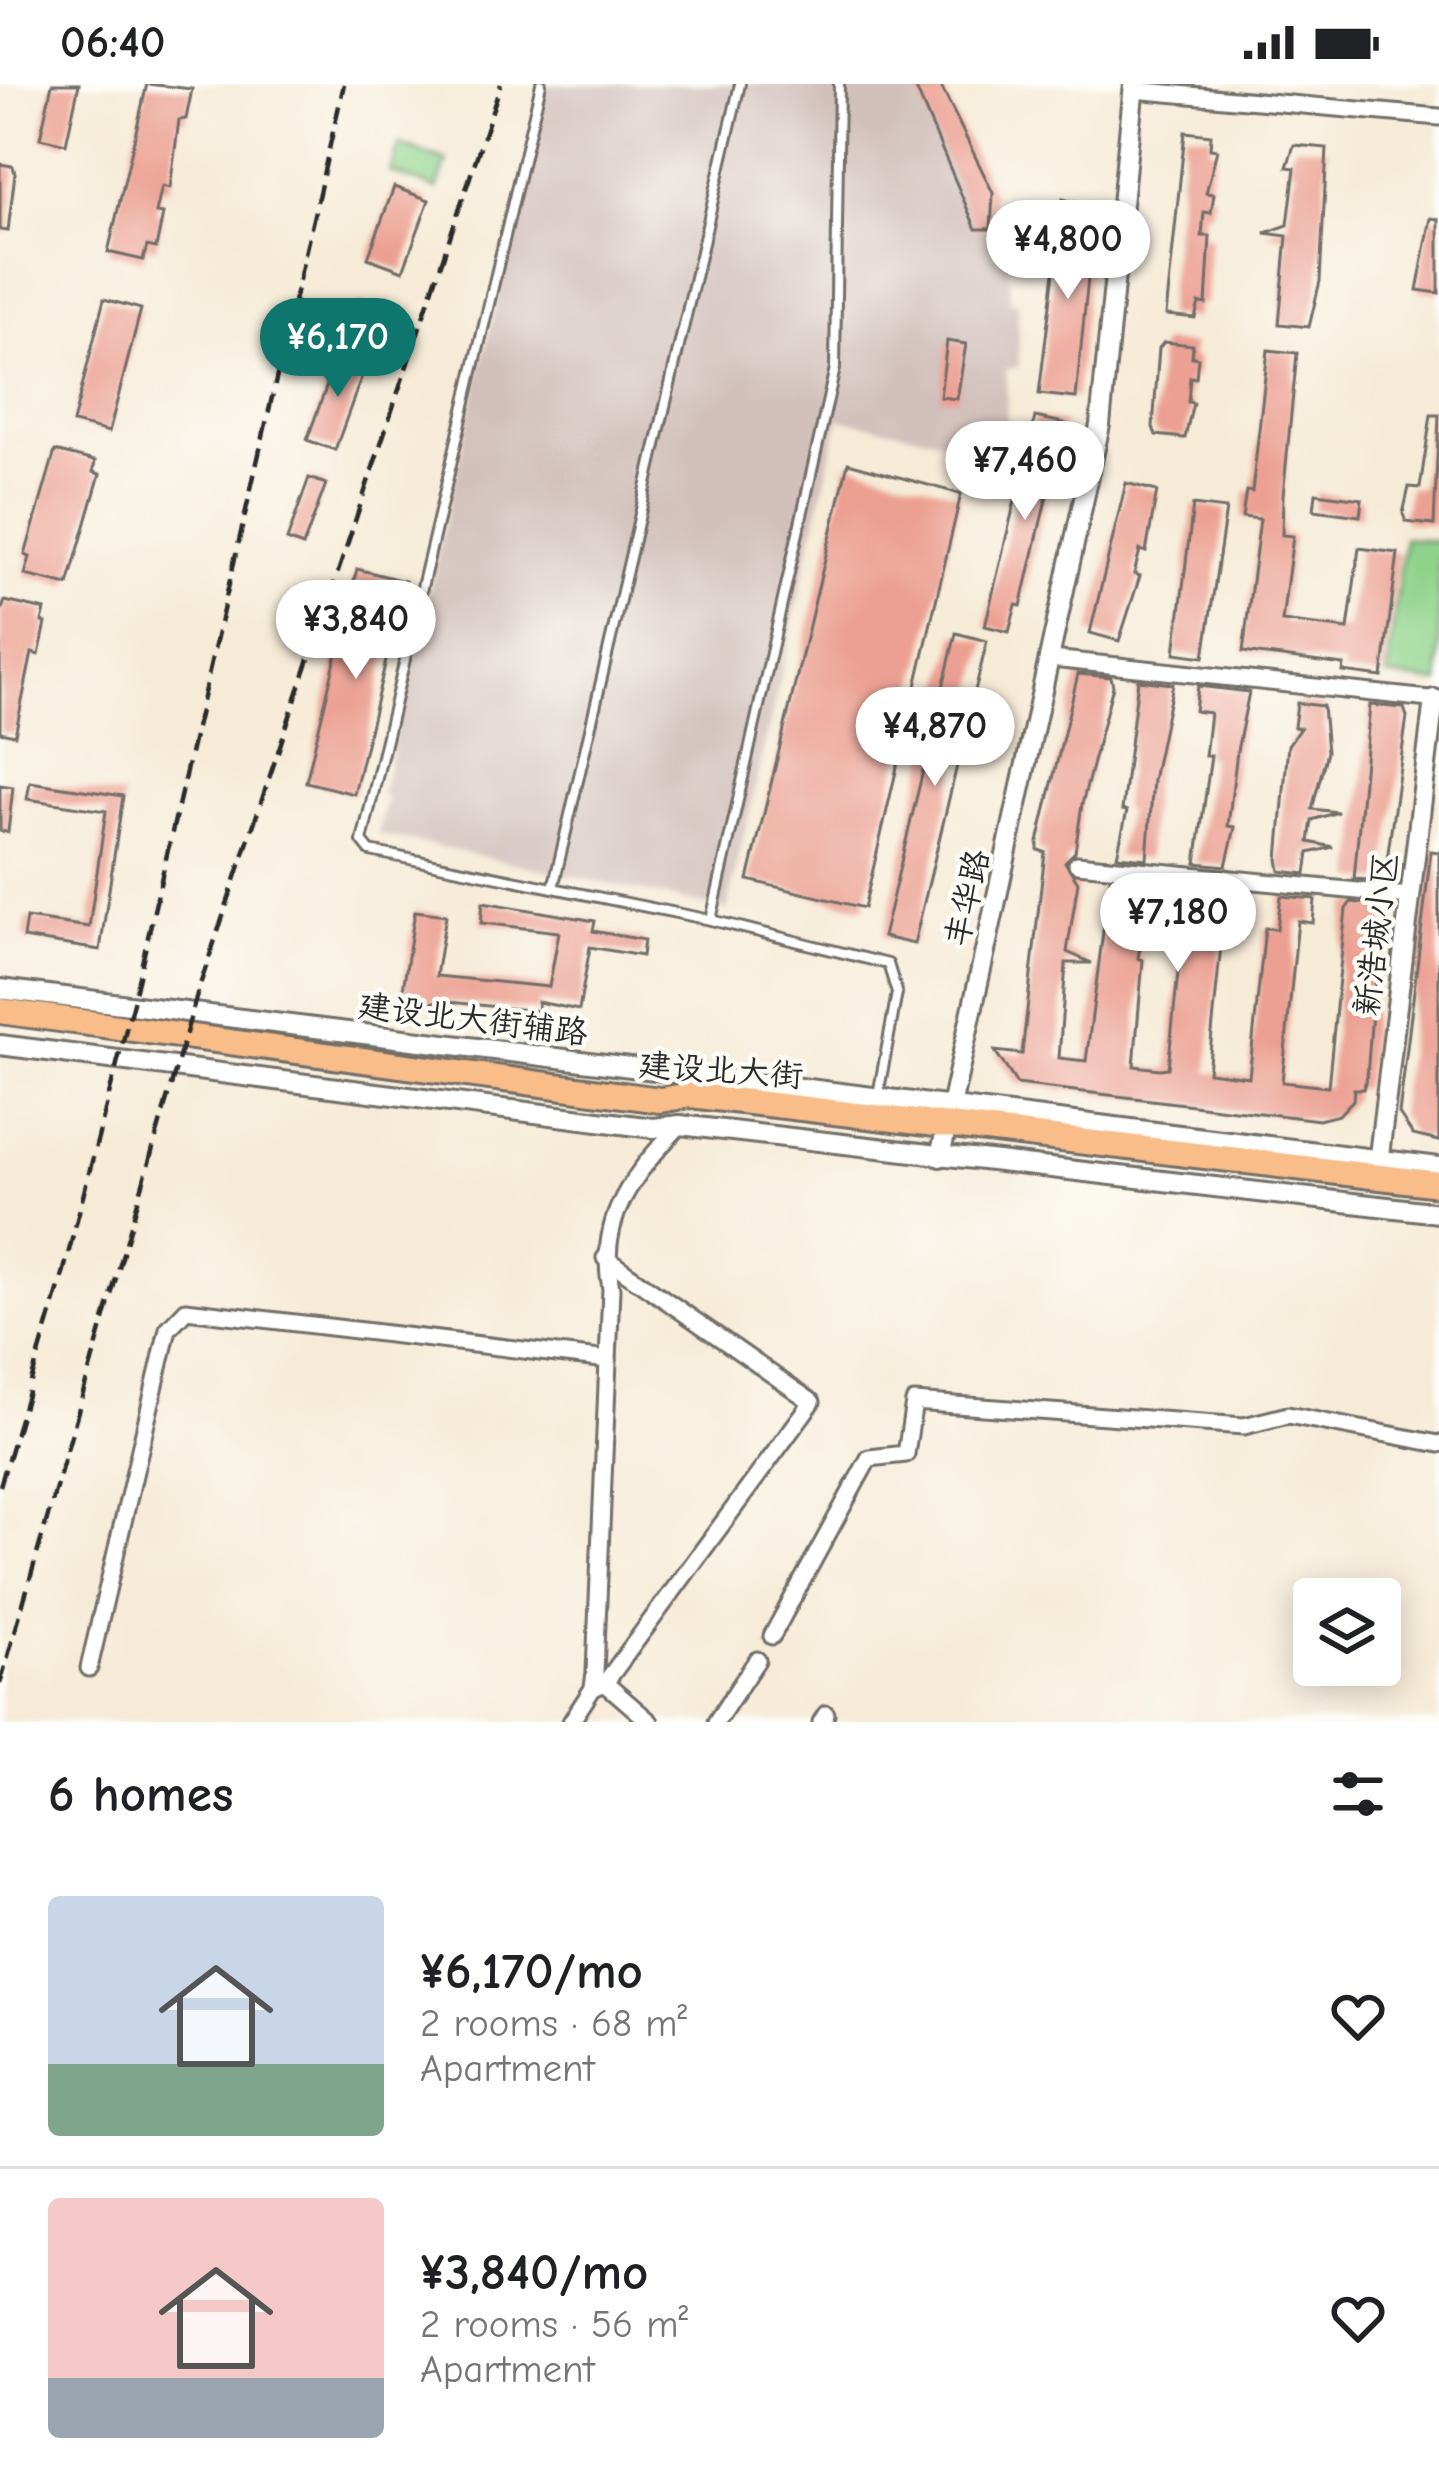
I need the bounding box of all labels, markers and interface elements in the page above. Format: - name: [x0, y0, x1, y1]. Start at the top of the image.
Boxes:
- text: 06:40: [60, 16, 165, 68]
- pin: ¥4,800: [970, 200, 1166, 302]
- text: ¥4,800: [1013, 216, 1123, 261]
- pin: ¥6,170: [240, 298, 436, 400]
- text: ¥6,170: [287, 314, 389, 359]
- pin: ¥7,460: [927, 421, 1123, 523]
- text: ¥7,460: [972, 437, 1078, 482]
- pin: ¥3,840: [258, 580, 454, 682]
- text: ¥3,840: [303, 596, 409, 641]
- pin: ¥4,870: [837, 687, 1033, 789]
- text: ¥4,870: [883, 703, 987, 748]
- street label: 丰华路: [937, 846, 997, 951]
- street label: 新浩城小区: [1347, 850, 1405, 1018]
- pin: ¥7,180: [1080, 873, 1276, 975]
- text: ¥7,180: [1127, 889, 1229, 934]
- street label: 建设北大街辅路: [356, 986, 590, 1052]
- street label: 建设北大街: [637, 1045, 805, 1095]
- map controls: [1293, 1578, 1401, 1686]
- button: layers: [1293, 1578, 1401, 1686]
- icon: filters: [1325, 1761, 1391, 1827]
- text: 6 homes: [48, 1765, 233, 1824]
- text: ¥6,170/mo: [420, 1942, 643, 2001]
- icon: home: [144, 1944, 288, 2088]
- icon: heart: [1325, 1983, 1391, 2049]
- text: 2 rooms · 68 m²: [420, 2001, 687, 2046]
- text: Apartment: [420, 2046, 595, 2091]
- text: ¥3,840/mo: [420, 2243, 648, 2302]
- icon: home: [144, 2246, 288, 2390]
- icon: heart: [1325, 2285, 1391, 2351]
- text: 2 rooms · 56 m²: [420, 2302, 688, 2347]
- text: Apartment: [420, 2347, 595, 2392]

